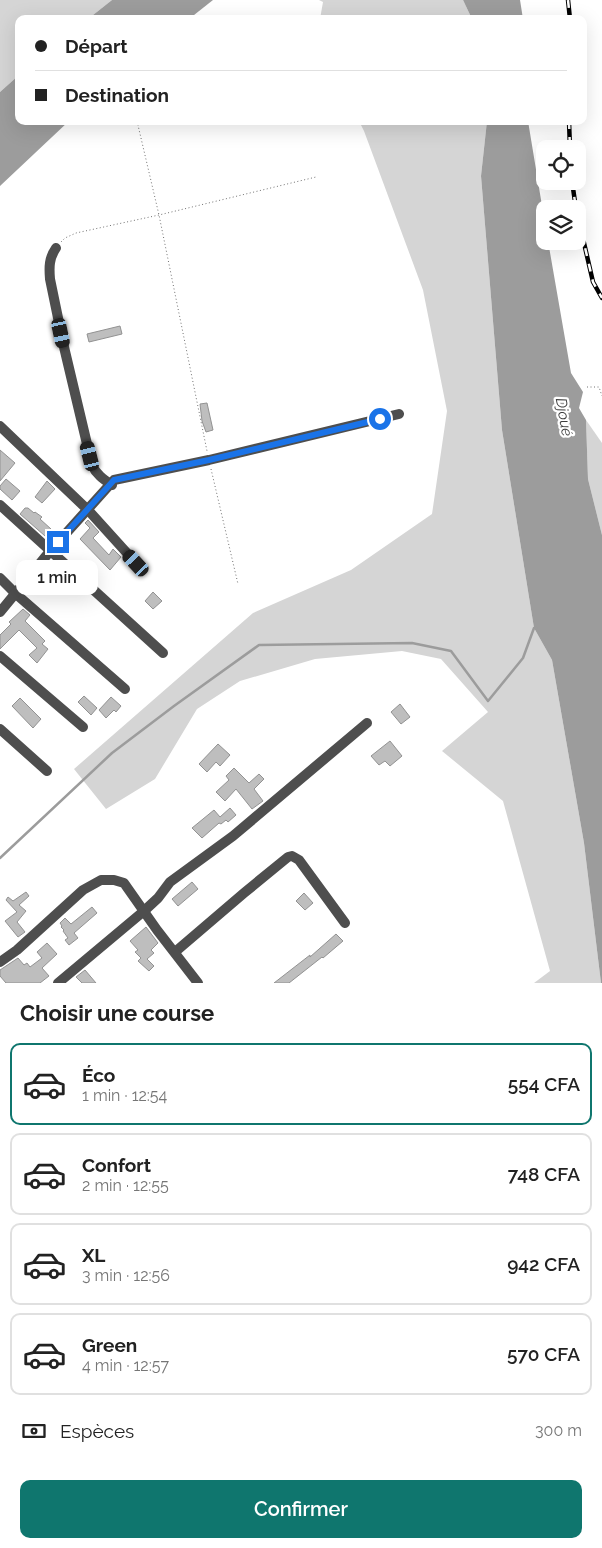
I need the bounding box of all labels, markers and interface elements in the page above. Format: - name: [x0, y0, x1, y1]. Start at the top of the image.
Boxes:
- text: Départ: [65, 35, 128, 57]
- text: Destination: [65, 84, 169, 106]
- map controls: [536, 140, 586, 250]
- button: locate: [536, 140, 586, 190]
- button: layers: [536, 200, 586, 250]
- car: [50, 317, 71, 349]
- water label: Djoué: [552, 396, 576, 438]
- route start: [369, 408, 391, 430]
- car: [79, 440, 100, 472]
- route end: [47, 531, 69, 553]
- car: [120, 547, 151, 579]
- callout: 1 min: [17, 560, 99, 594]
- text: 1 min: [37, 568, 77, 587]
- text: Choisir une course: [20, 1000, 214, 1026]
- icon: car: [22, 1062, 67, 1107]
- text: Éco: [82, 1064, 115, 1086]
- text: 554 CFA: [508, 1073, 580, 1095]
- text: 1 min · 12:54: [82, 1086, 167, 1105]
- icon: car: [22, 1152, 67, 1197]
- text: Confort: [82, 1154, 151, 1176]
- text: 748 CFA: [508, 1163, 580, 1185]
- text: 2 min · 12:55: [82, 1176, 169, 1195]
- icon: car: [22, 1242, 67, 1287]
- text: XL: [82, 1244, 105, 1266]
- text: 942 CFA: [507, 1253, 580, 1275]
- text: 3 min · 12:56: [82, 1266, 170, 1285]
- icon: car: [22, 1332, 67, 1377]
- text: Green: [82, 1334, 137, 1356]
- text: 570 CFA: [507, 1343, 580, 1365]
- text: 4 min · 12:57: [82, 1356, 169, 1375]
- icon: cash: [20, 1417, 48, 1445]
- text: Espèces: [60, 1420, 134, 1442]
- text: 300 m: [535, 1421, 582, 1440]
- button: Confirmer: [20, 1480, 582, 1538]

